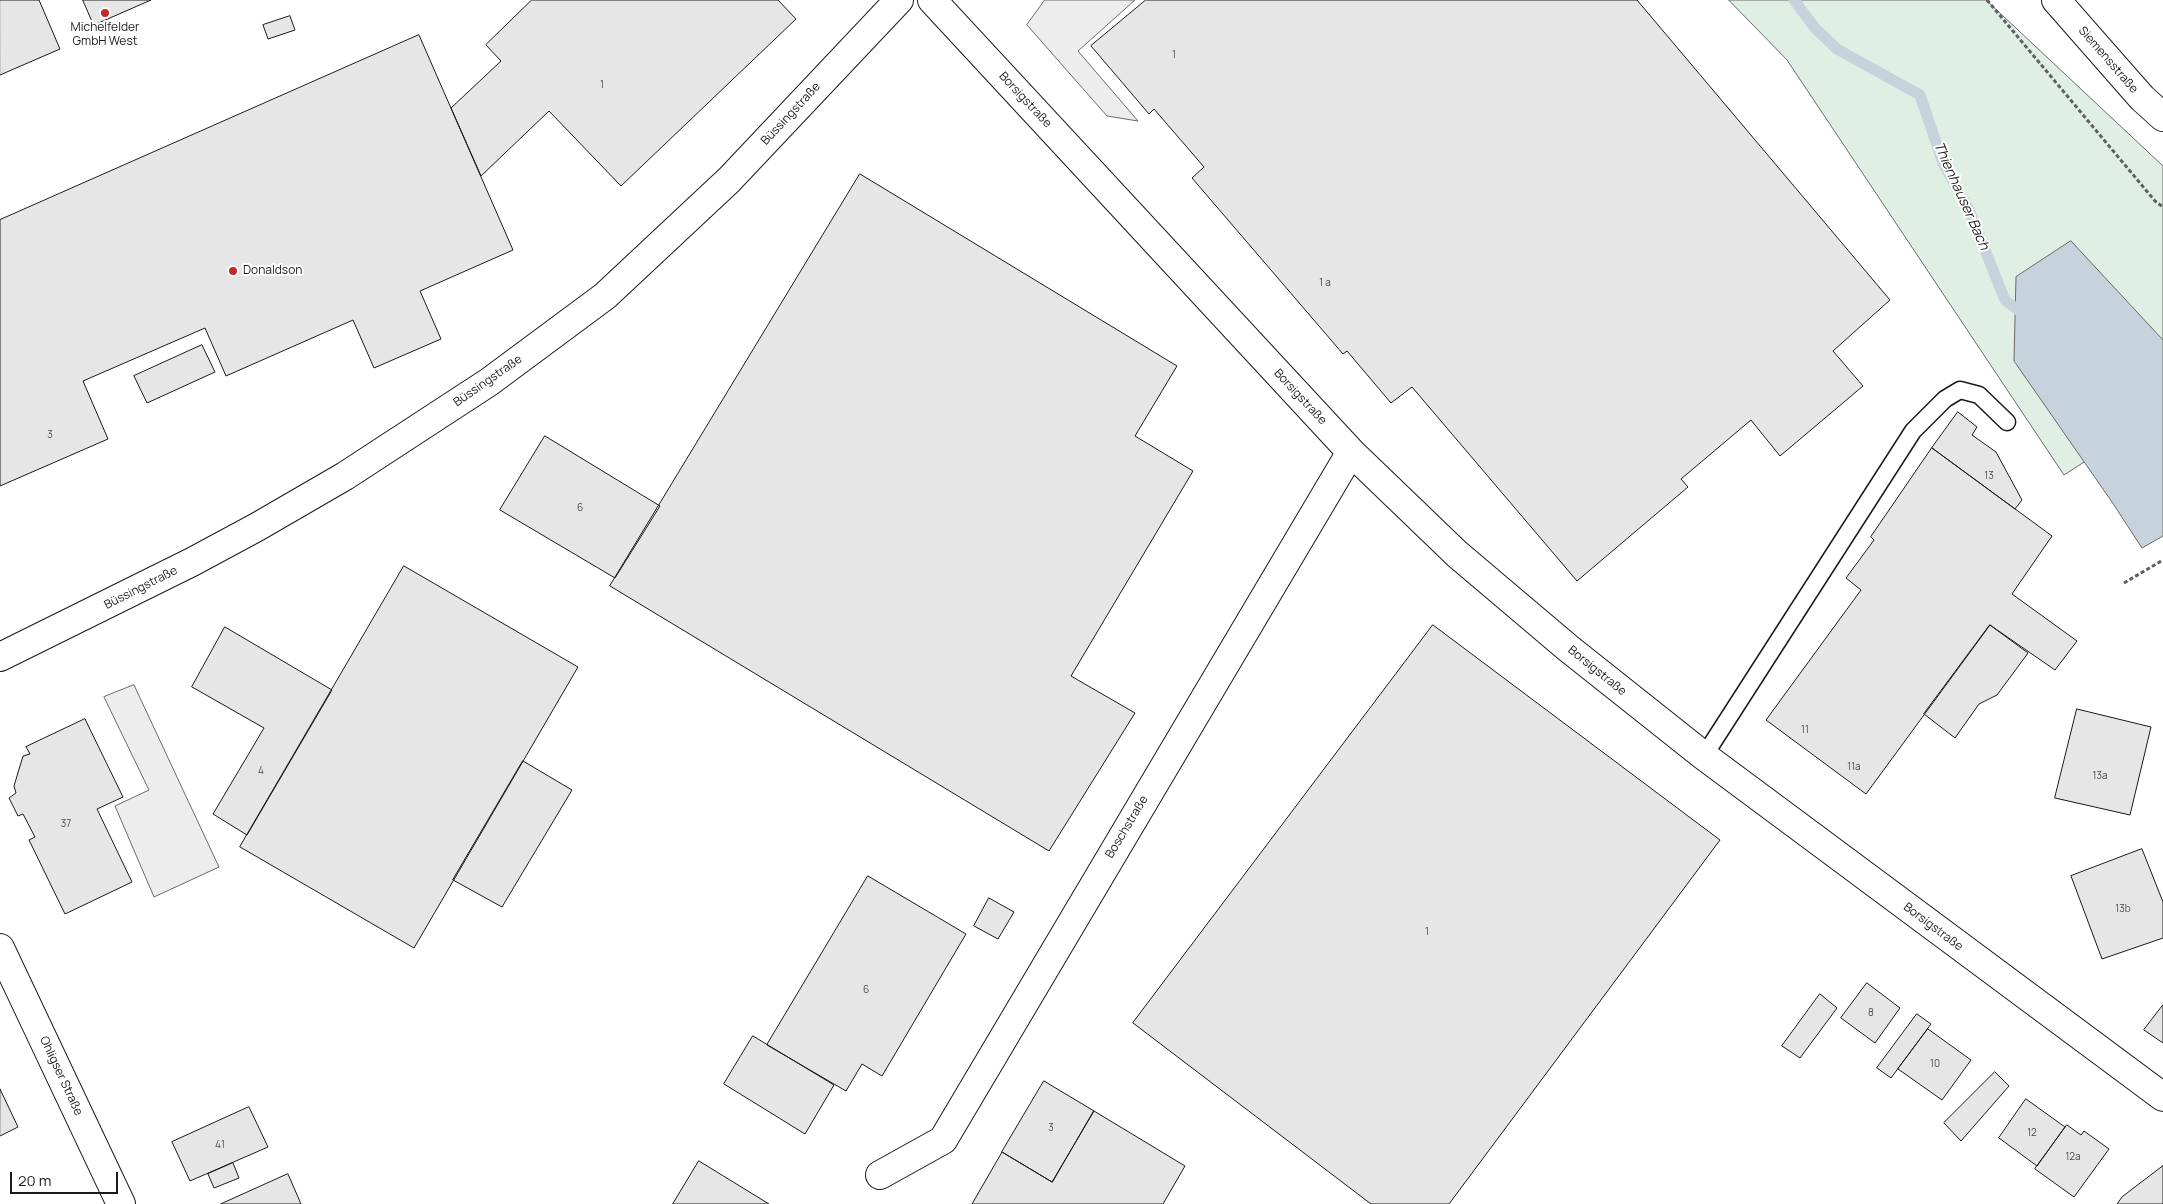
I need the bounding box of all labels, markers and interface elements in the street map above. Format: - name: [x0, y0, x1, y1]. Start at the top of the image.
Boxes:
- marker: Michelfelder GmbH West: [99, 7, 111, 19]
- place label: Michelfelder GmbH West: [71, 21, 139, 49]
- street label: Siemensstraße: [2075, 24, 2141, 96]
- house number: 1: [1172, 49, 1176, 61]
- street label: Borsigstraße: [996, 69, 1054, 131]
- house number: 1: [600, 79, 604, 91]
- street label: Büssingstraße: [758, 80, 824, 148]
- water label: Thienhauser Bach: [1930, 139, 1992, 253]
- place label: Donaldson: [243, 264, 302, 278]
- marker: Donaldson: [227, 265, 239, 277]
- house number: 1 a: [1319, 277, 1331, 289]
- street label: Büssingstraße: [451, 352, 525, 410]
- street label: Borsigstraße: [1271, 366, 1329, 428]
- house number: 3: [47, 429, 53, 441]
- house number: 13: [1984, 470, 1994, 482]
- house number: 6: [577, 502, 583, 514]
- street label: Büssingstraße: [102, 563, 180, 613]
- street label: Borsigstraße: [1565, 643, 1629, 699]
- house number: 11: [1801, 724, 1809, 736]
- house number: 11a: [1847, 761, 1861, 773]
- house number: 4: [258, 765, 264, 777]
- house number: 13a: [2093, 770, 2107, 782]
- street label: Boschstraße: [1103, 793, 1151, 861]
- house number: 37: [61, 818, 71, 830]
- street label: Borsigstraße: [1900, 900, 1966, 954]
- house number: 13b: [2115, 903, 2131, 915]
- house number: 1: [1425, 926, 1429, 938]
- house number: 6: [863, 984, 869, 996]
- house number: 8: [1868, 1007, 1874, 1019]
- street label: Ohligser Straße: [36, 1034, 86, 1118]
- house number: 10: [1930, 1058, 1940, 1070]
- house number: 3: [1048, 1122, 1054, 1134]
- house number: 12: [2027, 1127, 2037, 1139]
- house number: 41: [215, 1139, 225, 1151]
- house number: 12a: [2065, 1151, 2081, 1163]
- scale bar: [12, 1162, 120, 1194]
- text: 20 m: [18, 1170, 51, 1191]

